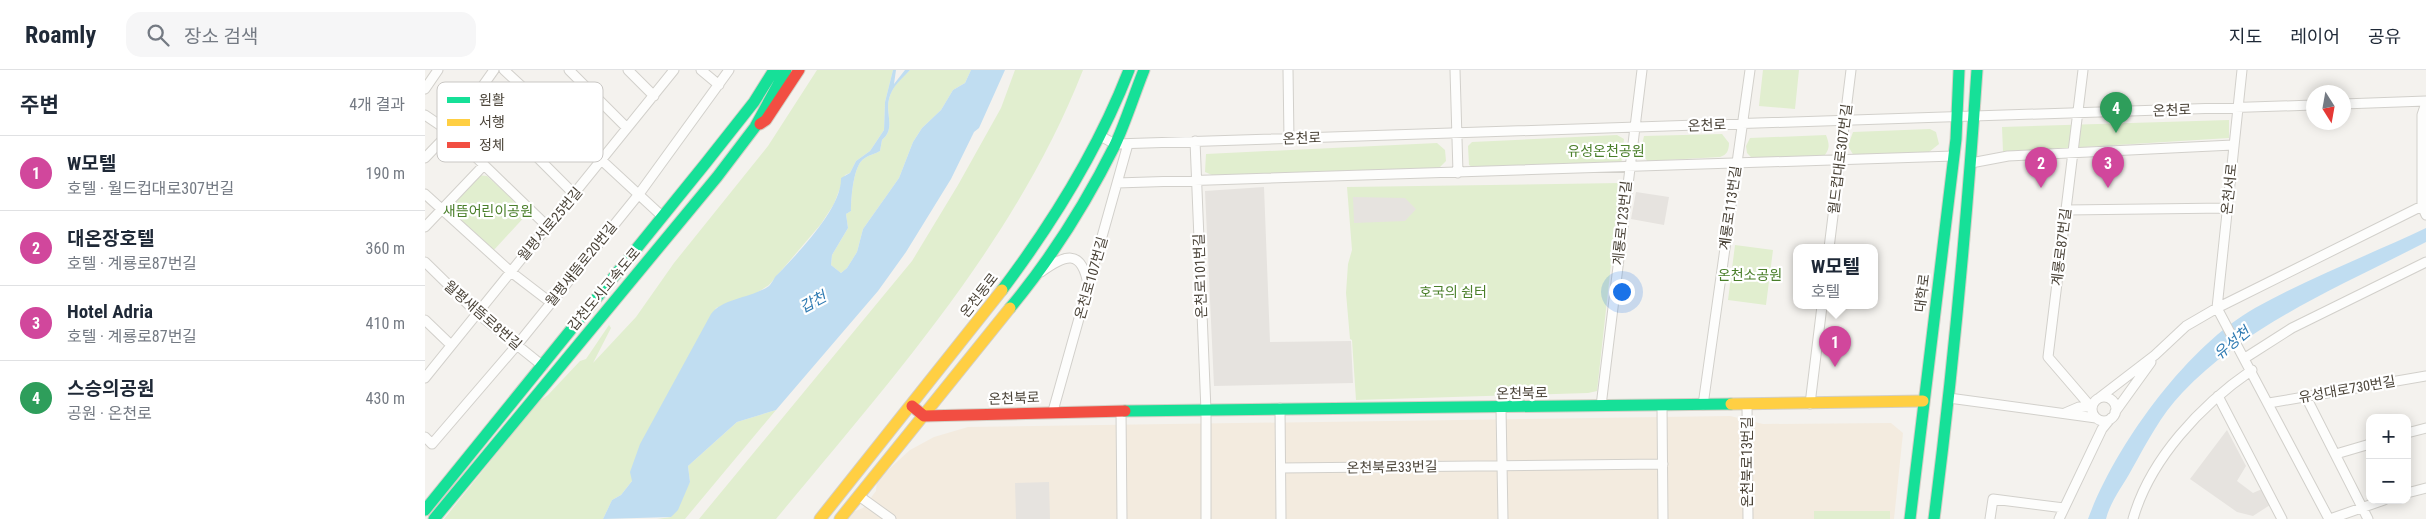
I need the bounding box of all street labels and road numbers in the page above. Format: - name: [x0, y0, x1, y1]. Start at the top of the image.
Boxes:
- street label: 온천로: [2152, 101, 2192, 119]
- street label: 월드컵대로307번길: [1825, 103, 1855, 215]
- street label: 온천로: [1687, 116, 1727, 134]
- street label: 온천로: [1282, 129, 1322, 147]
- street label: 온천서로: [2218, 162, 2240, 215]
- street label: 계룡로113번길: [1716, 165, 1744, 251]
- street label: 계룡로123번길: [1610, 180, 1634, 266]
- street label: 월평서로25번길: [515, 184, 585, 264]
- street label: 계룡로87번길: [2048, 207, 2074, 287]
- street label: 월평새뜸로20번길: [542, 219, 620, 309]
- street label: 온천로101번길: [1191, 233, 1209, 319]
- street label: 온천로107번길: [1072, 235, 1110, 321]
- street label: 갑천도시고속도로: [565, 244, 643, 334]
- street label: 온천동로: [957, 270, 1001, 320]
- street label: 대학로: [1912, 273, 1932, 313]
- street label: 월평새뜸로8번길: [441, 277, 525, 353]
- street label: 유성대로730번길: [2297, 373, 2397, 405]
- street label: 온천북로: [1496, 385, 1548, 401]
- street label: 온천북로: [988, 389, 1040, 407]
- street label: 온천북로13번길: [1739, 416, 1755, 508]
- street label: 온천북로33번길: [1346, 458, 1438, 476]

